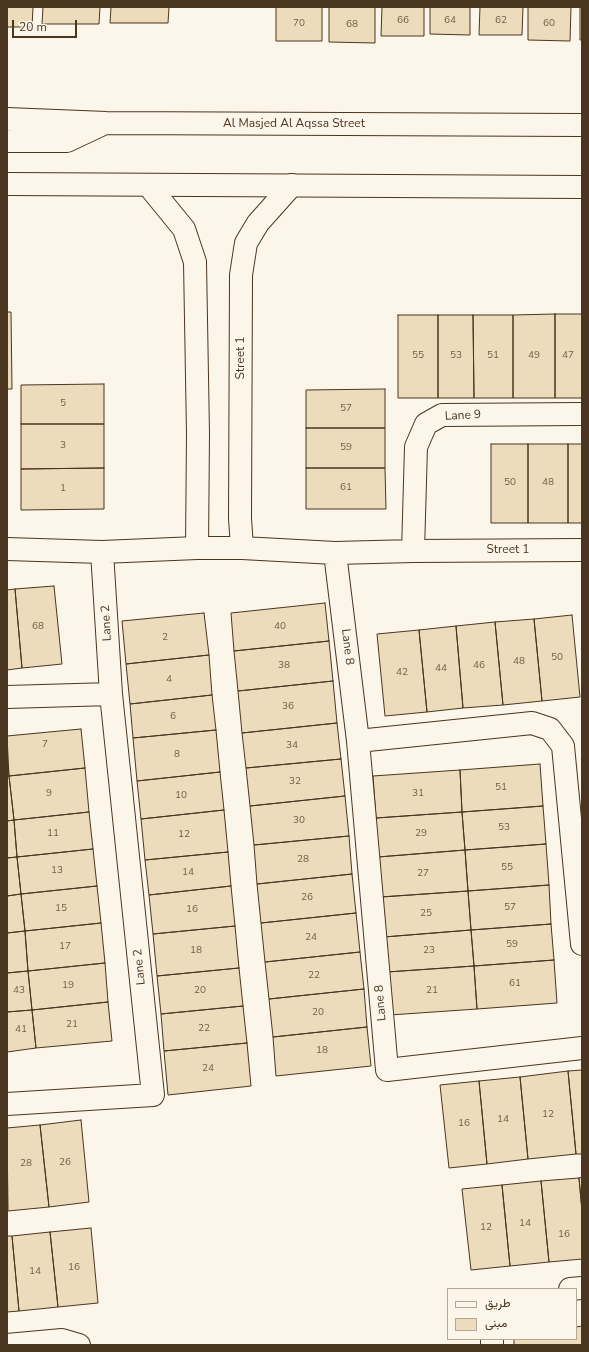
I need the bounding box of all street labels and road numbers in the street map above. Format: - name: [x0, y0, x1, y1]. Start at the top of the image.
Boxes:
- street label: Al Masjed Al Aqssa Street: [223, 117, 365, 131]
- street label: Street 1: [234, 336, 248, 380]
- street label: Lane 9: [444, 408, 482, 424]
- street label: Street 1: [486, 543, 530, 557]
- street label: Lane 2: [99, 604, 115, 642]
- street label: Lane 8: [338, 628, 356, 666]
- street label: Lane 2: [131, 948, 149, 986]
- street label: Lane 8: [372, 984, 390, 1022]

